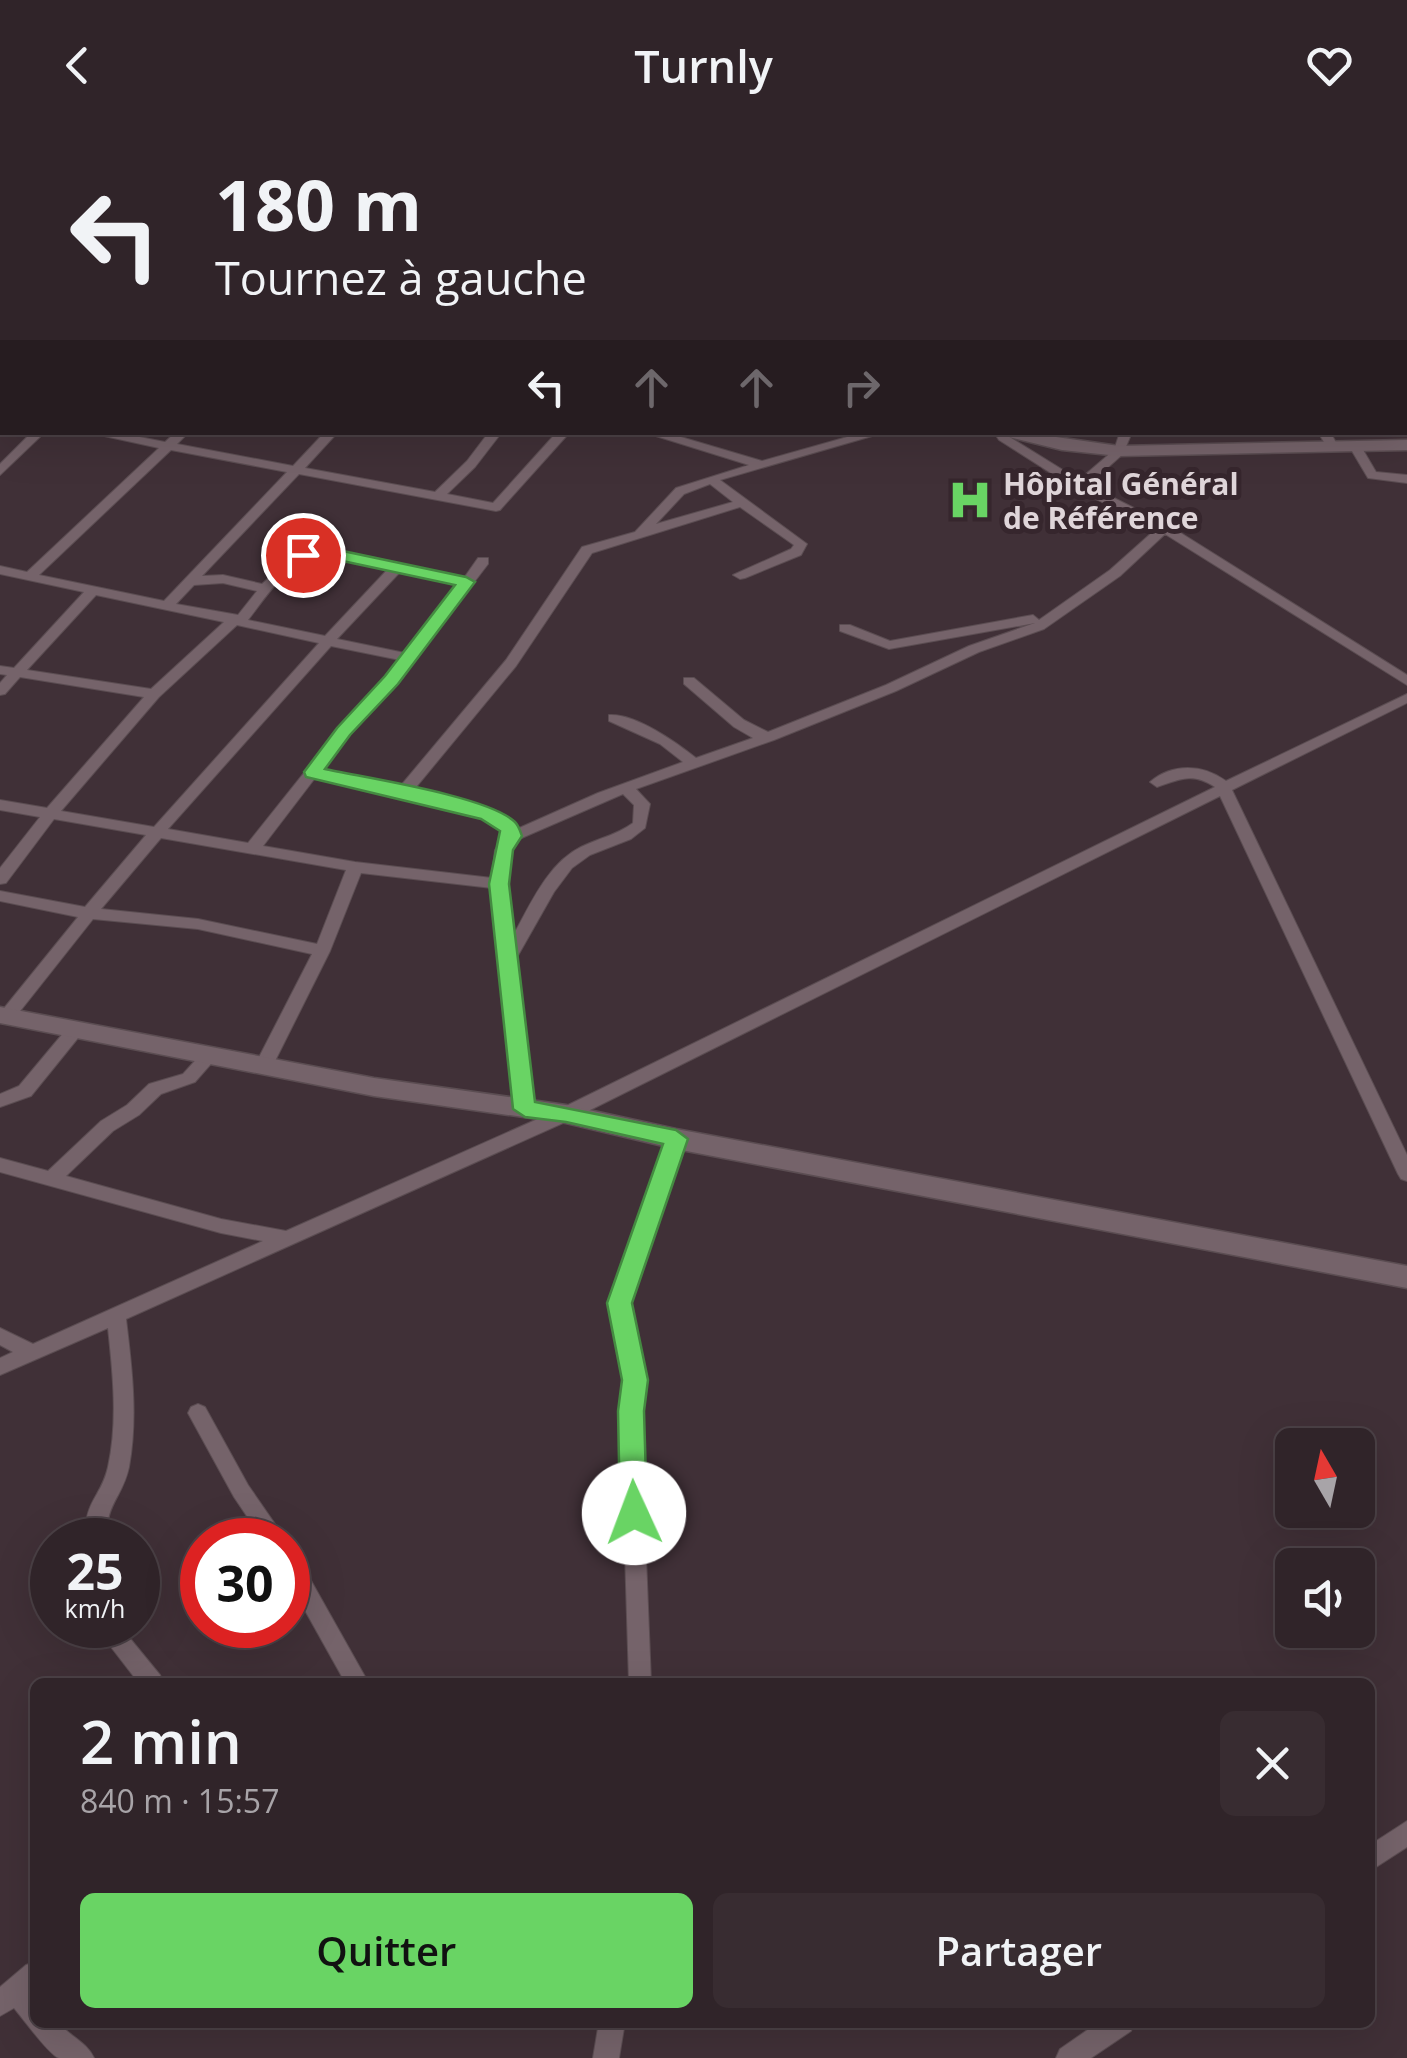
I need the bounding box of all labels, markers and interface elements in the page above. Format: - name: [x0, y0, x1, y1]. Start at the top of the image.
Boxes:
- text: Turnly: [634, 35, 773, 96]
- icon: back: [50, 38, 105, 93]
- icon: heart: [1302, 38, 1357, 93]
- text: 180 m: [215, 156, 422, 252]
- icon: left: [50, 170, 180, 300]
- text: Tournez à gauche: [215, 247, 587, 308]
- icon: left: [519, 360, 574, 415]
- icon: ahead: [624, 360, 679, 415]
- icon: ahead: [729, 360, 784, 415]
- icon: right: [834, 360, 889, 415]
- place label: Hôpital Général de Référence: [1003, 463, 1239, 538]
- hospital icon: Hôpital Général de Référence: [946, 476, 994, 524]
- pin: [261, 513, 346, 598]
- icon: arrive: [276, 528, 331, 583]
- north arrow: [1275, 1428, 1375, 1528]
- map controls: [1275, 1428, 1375, 1648]
- position arrow: [582, 1461, 686, 1565]
- speed limit sign: 30: [180, 1518, 310, 1648]
- text: 25: [66, 1537, 124, 1605]
- button: sound: [1275, 1548, 1375, 1648]
- text: km/h: [65, 1591, 125, 1625]
- text: 2 min: [80, 1700, 242, 1782]
- button: close: [1220, 1711, 1325, 1816]
- text: 840 m · 15:57: [80, 1779, 279, 1822]
- button: Quitter: [80, 1893, 693, 2008]
- button: Partager: [713, 1893, 1325, 2008]

